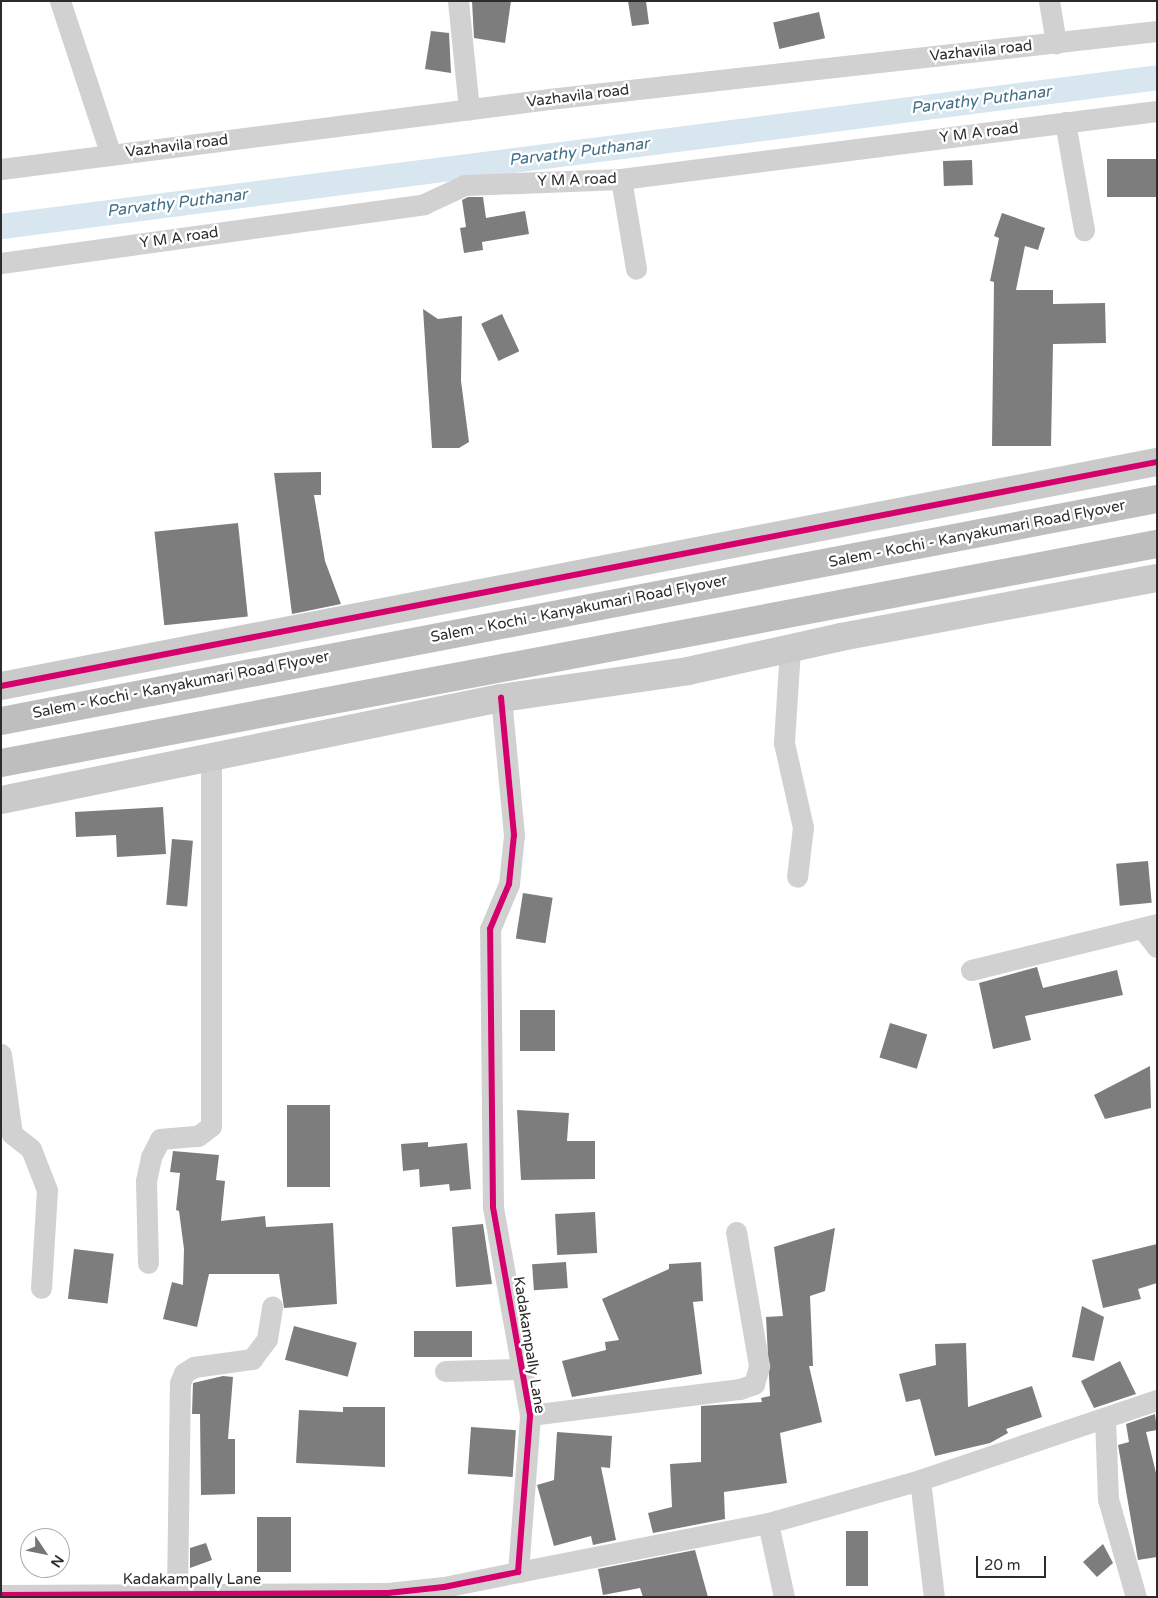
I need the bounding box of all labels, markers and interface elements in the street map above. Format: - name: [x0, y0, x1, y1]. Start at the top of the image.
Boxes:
- street label: Vazhavila road: [929, 37, 1033, 65]
- street label: Vazhavila road: [526, 81, 630, 111]
- water label: Parvathy Puthanar: [910, 82, 1052, 118]
- street label: Y M A road: [938, 119, 1020, 147]
- street label: Vazhavila road: [125, 131, 229, 161]
- water label: Parvathy Puthanar: [508, 134, 650, 170]
- street label: Y M A road: [537, 170, 617, 190]
- water label: Parvathy Puthanar: [106, 185, 248, 221]
- street label: Y M A road: [138, 224, 220, 252]
- street label: Salem - Kochi - Kanyakumari Road Flyover: [827, 496, 1127, 572]
- street label: Salem - Kochi - Kanyakumari Road Flyover: [429, 571, 729, 647]
- street label: Salem - Kochi - Kanyakumari Road Flyover: [31, 647, 331, 723]
- street label: Kadakampally Lane: [509, 1275, 549, 1415]
- north arrow: [20, 1528, 70, 1578]
- scale bar: [978, 1546, 1048, 1578]
- text: N: [47, 1552, 67, 1571]
- text: 20 m: [984, 1556, 1021, 1574]
- street label: Kadakampally Lane: [123, 1571, 261, 1589]

